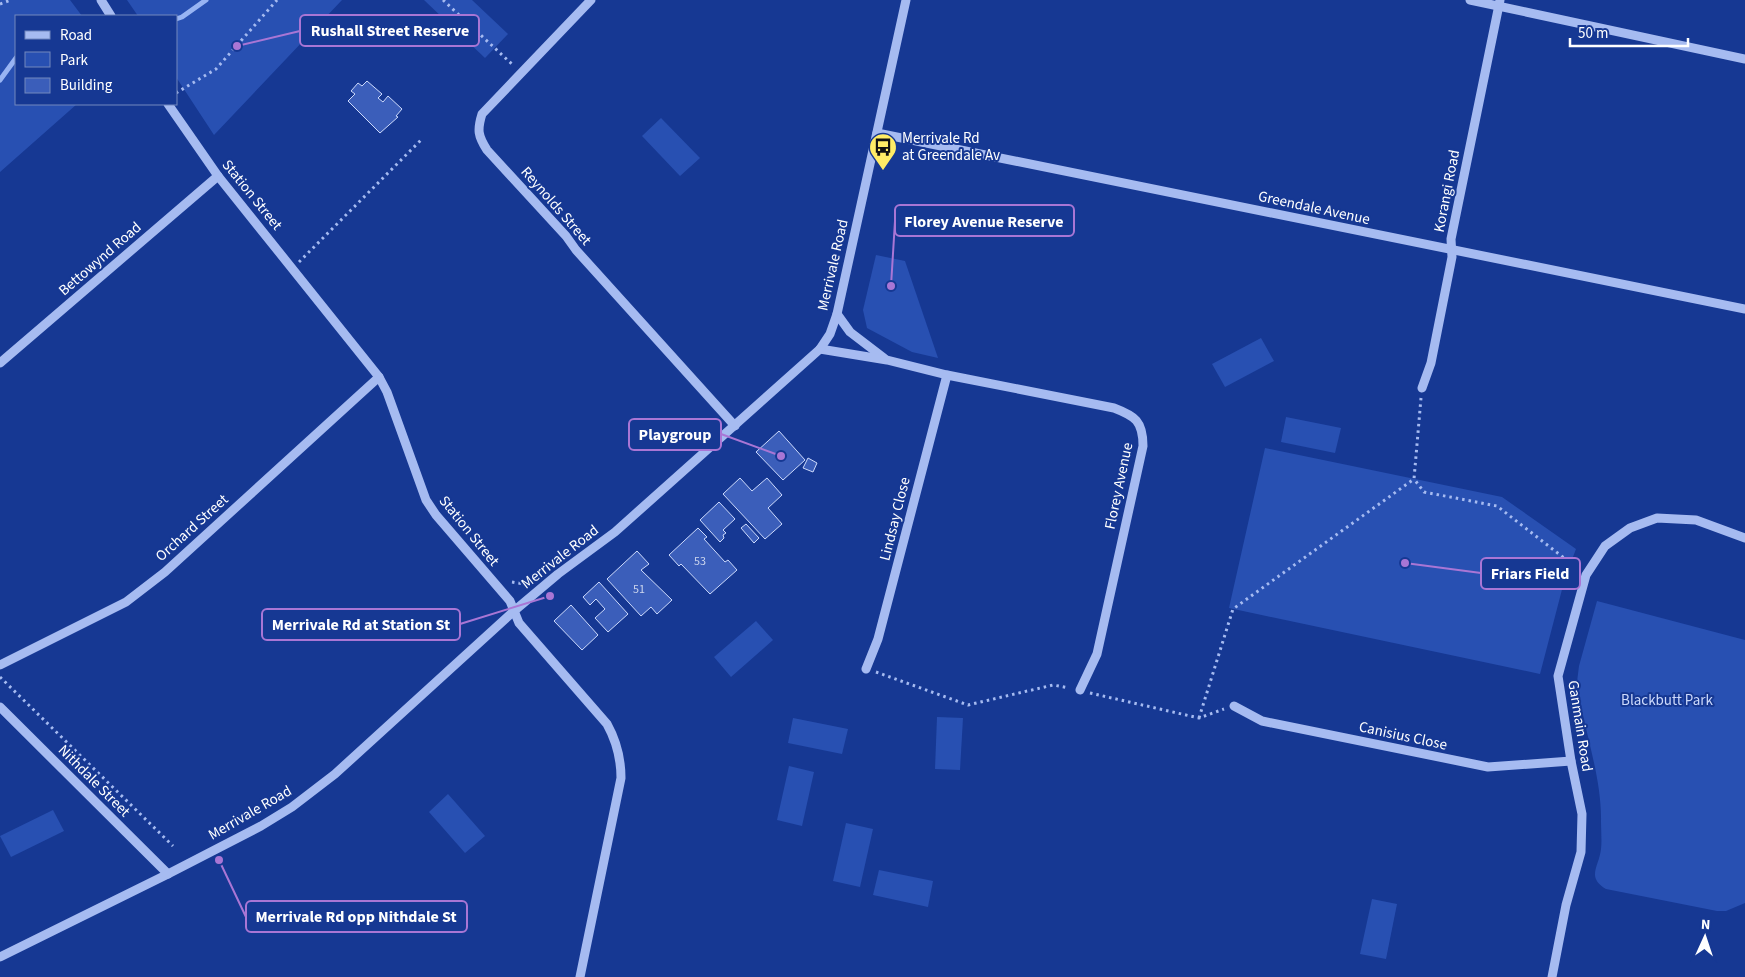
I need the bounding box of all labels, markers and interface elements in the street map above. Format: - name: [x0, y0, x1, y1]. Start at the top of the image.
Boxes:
- legend: [15, 15, 178, 105]
- callout: Rushall Street Reserve: [300, 15, 479, 46]
- scale bar: [1570, 15, 1688, 47]
- text: Rushall Street Reserve: [311, 20, 469, 42]
- text: 50 m: [1578, 23, 1608, 44]
- text: Road: [60, 25, 92, 46]
- text: Park: [60, 50, 89, 71]
- text: Building: [60, 75, 113, 96]
- place label: Merrivale Rd at Greendale Av: [902, 128, 1000, 166]
- bus stop icon: Merrivale Rd at Greendale Av: [868, 132, 898, 171]
- street label: Korangi Road: [1429, 148, 1465, 234]
- street label: Station Street: [217, 155, 287, 235]
- street label: Reynolds Street: [516, 162, 596, 250]
- street label: Greendale Avenue: [1256, 186, 1372, 230]
- callout: Florey Avenue Reserve: [895, 205, 1074, 236]
- text: Florey Avenue Reserve: [904, 211, 1064, 233]
- street label: Bettowynd Road: [54, 217, 146, 301]
- street label: Merrivale Road: [812, 217, 854, 313]
- callout: Playgroup: [629, 419, 721, 450]
- text: Playgroup: [639, 424, 711, 446]
- street label: Florey Avenue: [1100, 441, 1138, 531]
- street label: Lindsay Close: [874, 475, 916, 563]
- street label: Orchard Street: [151, 490, 233, 566]
- street label: Station Street: [434, 491, 504, 571]
- street label: Merrivale Road: [517, 520, 603, 594]
- house number: 53: [694, 553, 706, 570]
- callout: Friars Field: [1481, 558, 1580, 589]
- text: Friars Field: [1491, 563, 1569, 585]
- house number: 51: [633, 581, 645, 598]
- callout: Merrivale Rd at Station St: [262, 609, 460, 640]
- text: Merrivale Rd at Station St: [272, 614, 450, 636]
- street label: Ganmain Road: [1562, 679, 1598, 773]
- park label: Blackbutt Park: [1621, 690, 1713, 711]
- street label: Canisius Close: [1357, 716, 1449, 756]
- street label: Nithdale Street: [53, 740, 135, 822]
- street label: Merrivale Road: [204, 781, 296, 845]
- callout: Merrivale Rd opp Nithdale St: [246, 901, 467, 932]
- text: Merrivale Rd opp Nithdale St: [255, 906, 457, 928]
- north arrow: [1680, 912, 1730, 962]
- text: N: [1700, 915, 1711, 935]

